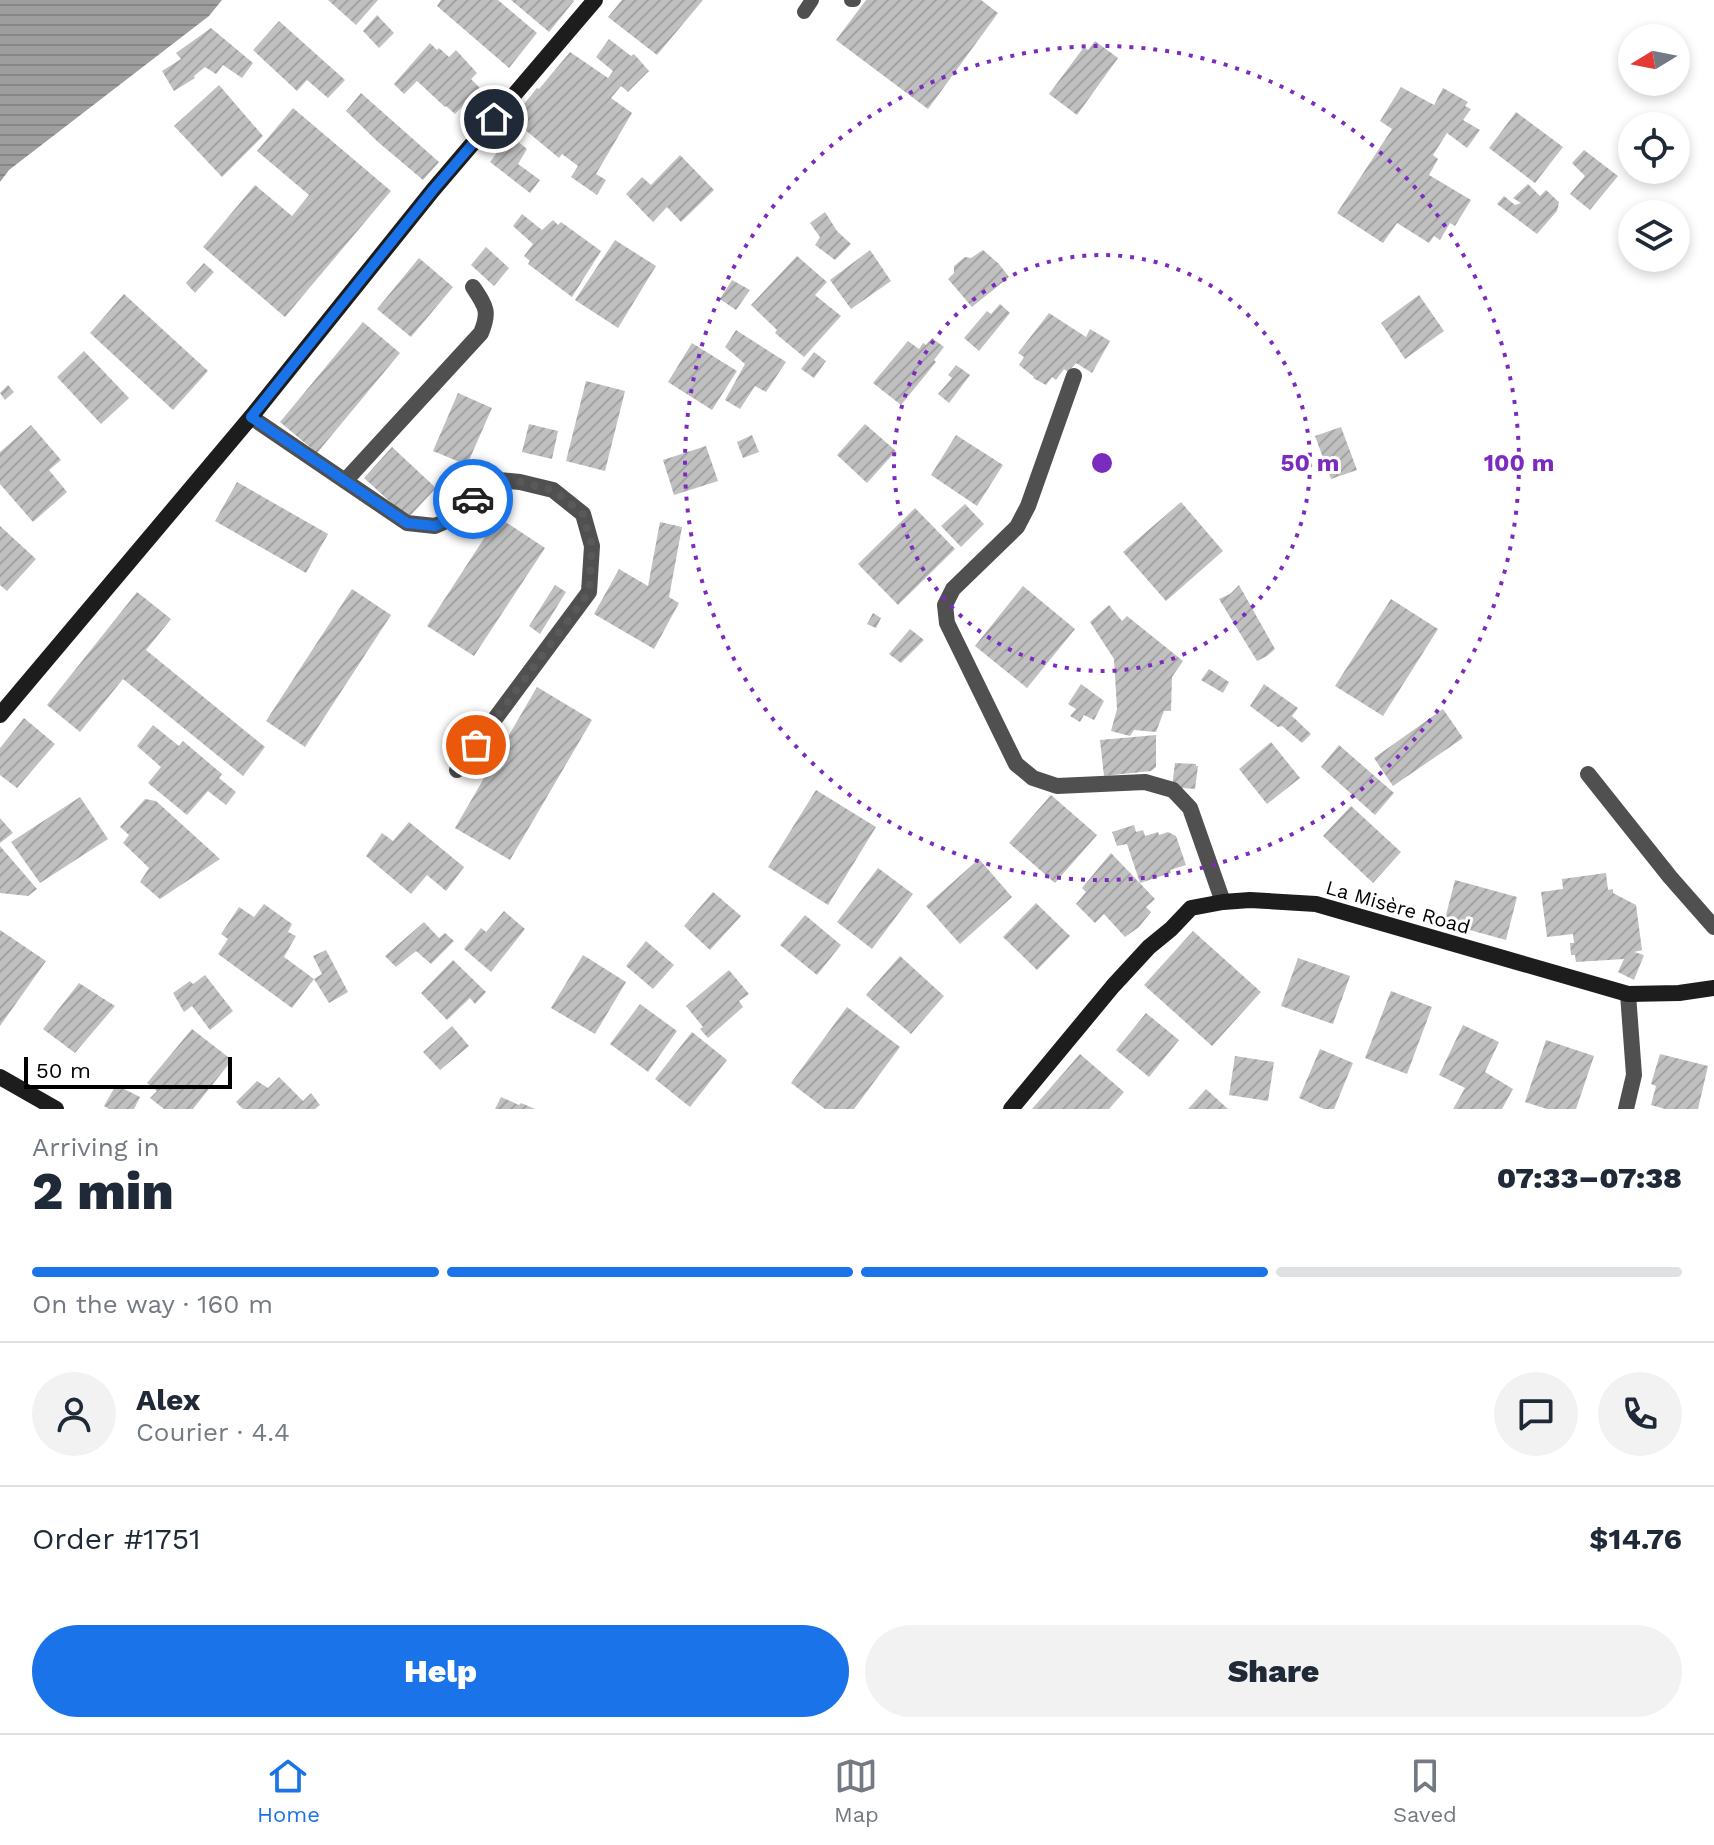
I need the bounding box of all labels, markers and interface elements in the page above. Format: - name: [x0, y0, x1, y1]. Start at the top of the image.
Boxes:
- north arrow: [1618, 24, 1690, 96]
- map controls: [1618, 24, 1690, 272]
- pin: [460, 85, 528, 153]
- icon: home: [472, 97, 516, 141]
- button: locate: [1618, 112, 1690, 184]
- button: layers: [1618, 200, 1690, 272]
- centre of rings: [1088, 449, 1116, 477]
- text: 50 m: [1281, 449, 1339, 477]
- text: 100 m: [1484, 449, 1554, 477]
- courier: [433, 459, 513, 539]
- icon: car: [451, 477, 495, 521]
- pin: [442, 711, 510, 779]
- icon: bag: [454, 723, 498, 767]
- street label: La Misère Road: [1323, 875, 1473, 939]
- scale bar: [24, 1053, 232, 1089]
- text: 50 m: [36, 1058, 91, 1083]
- text: Arriving in: [32, 1132, 160, 1162]
- text: 07:33–07:38: [1497, 1160, 1682, 1195]
- text: 2 min: [32, 1161, 174, 1222]
- text: On the way · 160 m: [32, 1289, 273, 1319]
- button: person: [32, 1372, 116, 1456]
- button: chat: [1494, 1372, 1578, 1456]
- button: phone: [1598, 1372, 1682, 1456]
- text: Alex: [136, 1382, 200, 1417]
- text: Courier · 4.4: [136, 1417, 290, 1447]
- text: Order #1751: [32, 1521, 201, 1556]
- text: $14.76: [1589, 1521, 1682, 1556]
- button: Help: [32, 1625, 849, 1717]
- button: Share: [865, 1625, 1682, 1717]
- tab: Home: [257, 1754, 320, 1827]
- tab: Map: [834, 1754, 879, 1827]
- tab: Saved: [1393, 1754, 1457, 1827]

